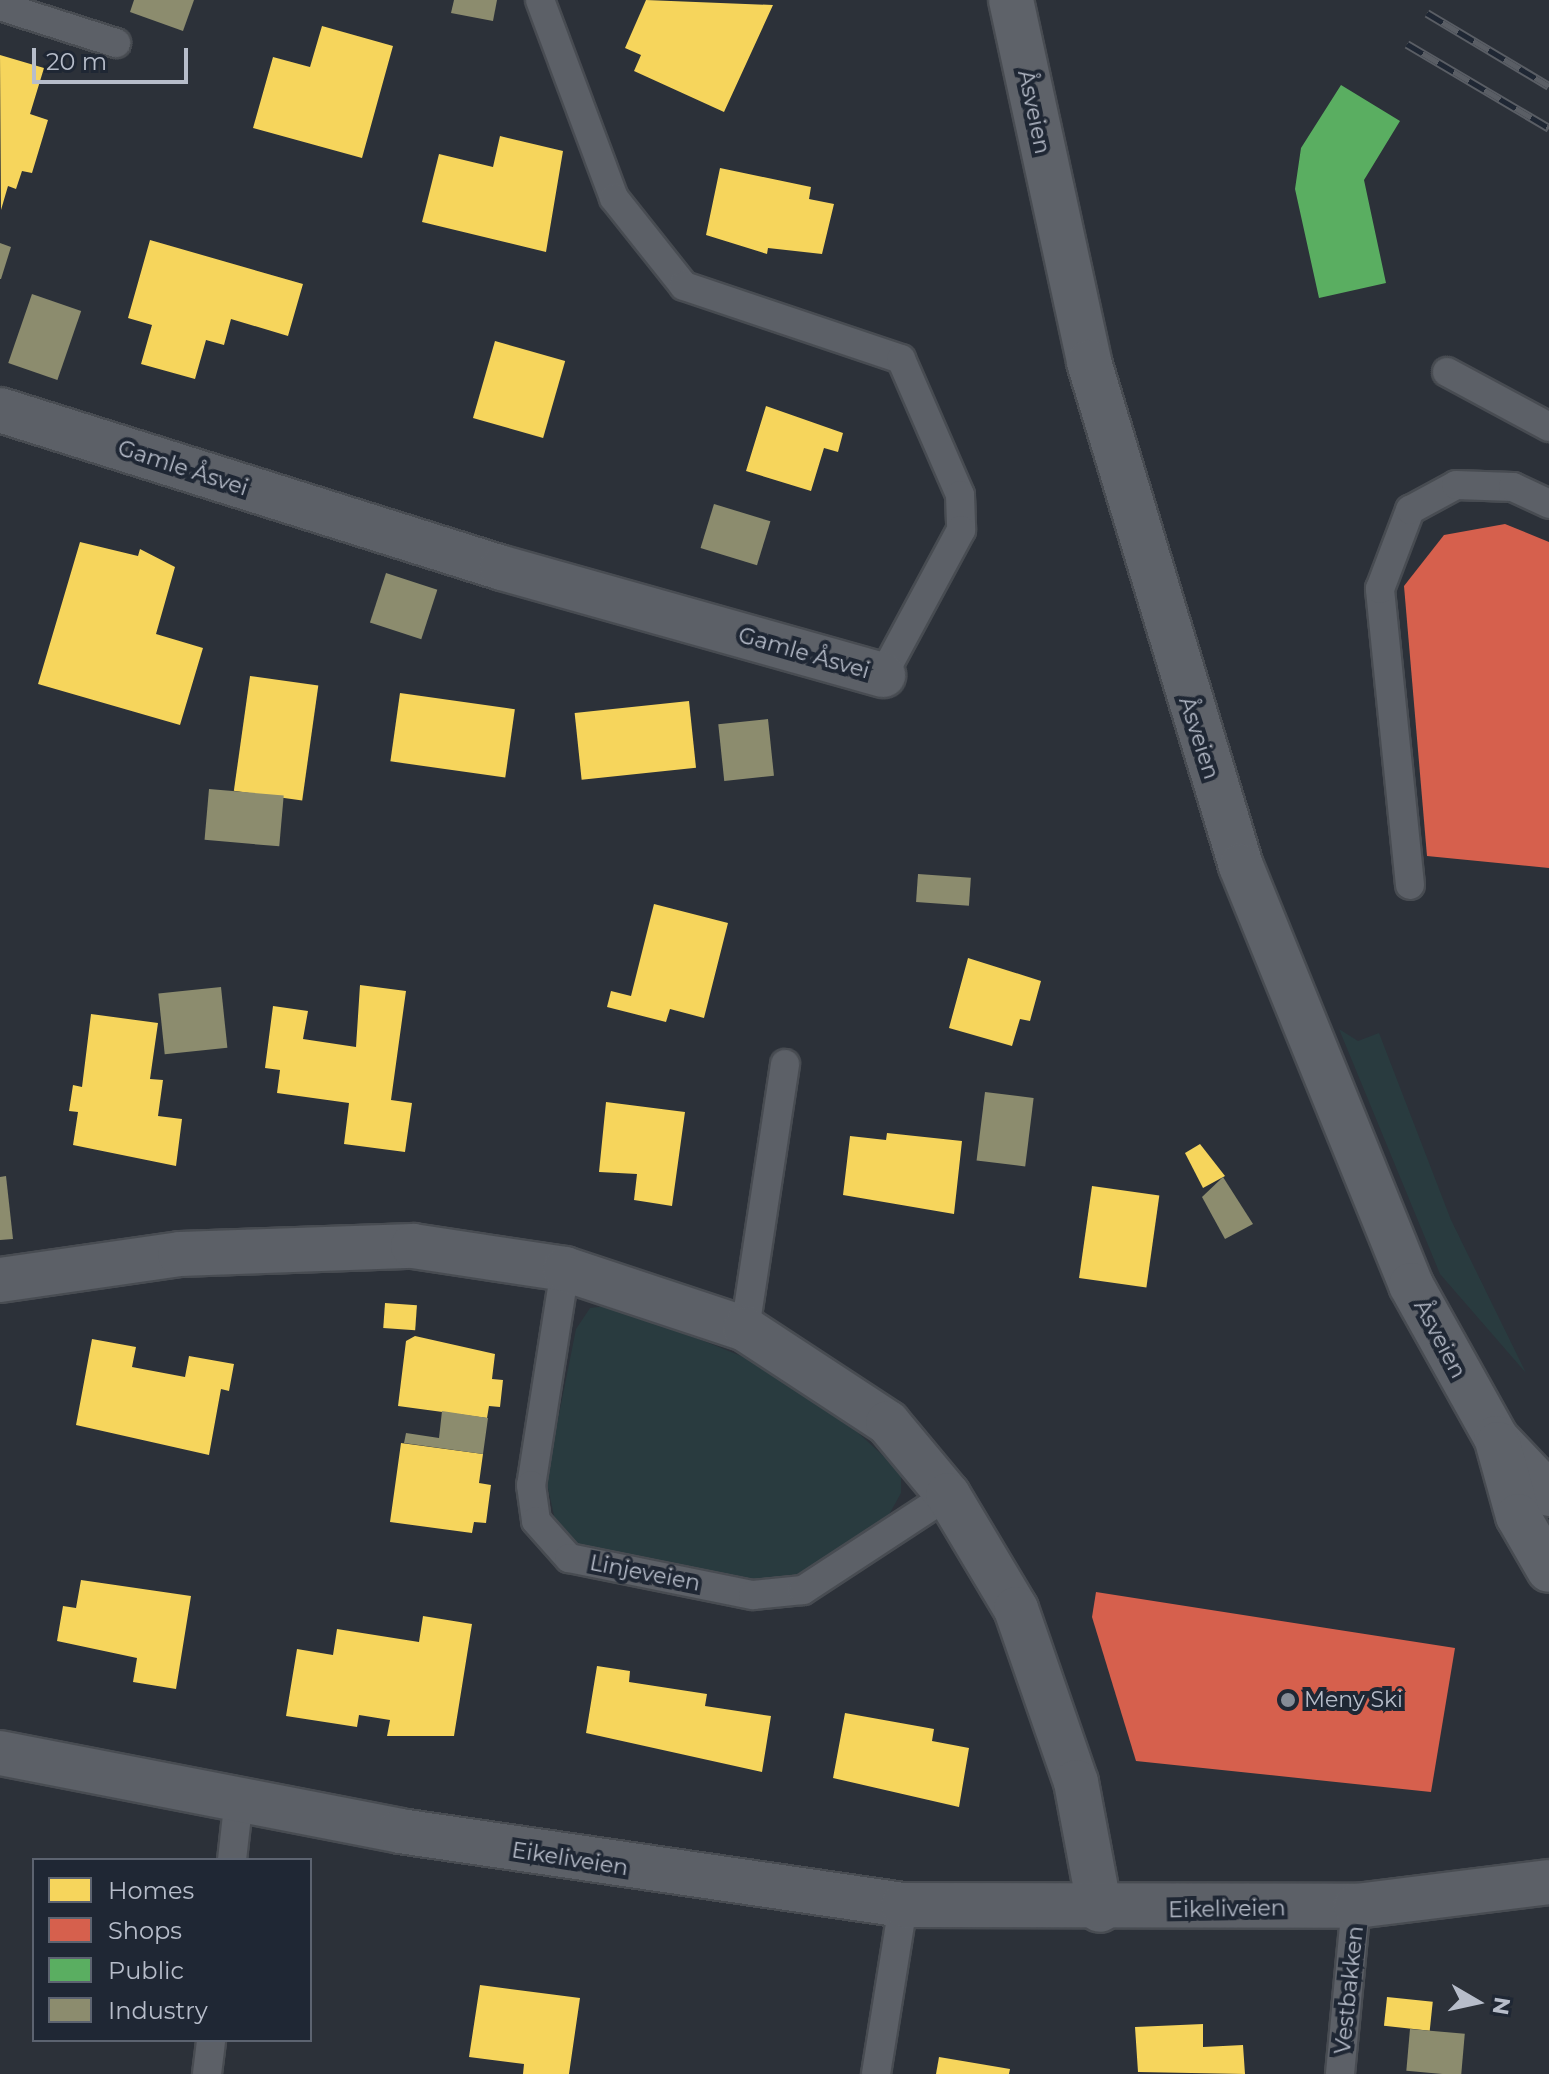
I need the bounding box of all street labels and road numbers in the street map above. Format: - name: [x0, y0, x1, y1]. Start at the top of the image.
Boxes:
- street label: Åsveien: [1012, 68, 1056, 156]
- street label: Gamle Åsvei: [115, 435, 251, 501]
- street label: Gamle Åsvei: [735, 622, 873, 684]
- street label: Åsveien: [1173, 693, 1225, 783]
- street label: Åsveien: [1408, 1295, 1472, 1383]
- street label: Linjeveien: [588, 1549, 702, 1597]
- street label: Eikeliveien: [510, 1837, 630, 1881]
- street label: Eikeliveien: [1168, 1895, 1286, 1923]
- street label: Vestbakken: [1329, 1925, 1369, 2055]

